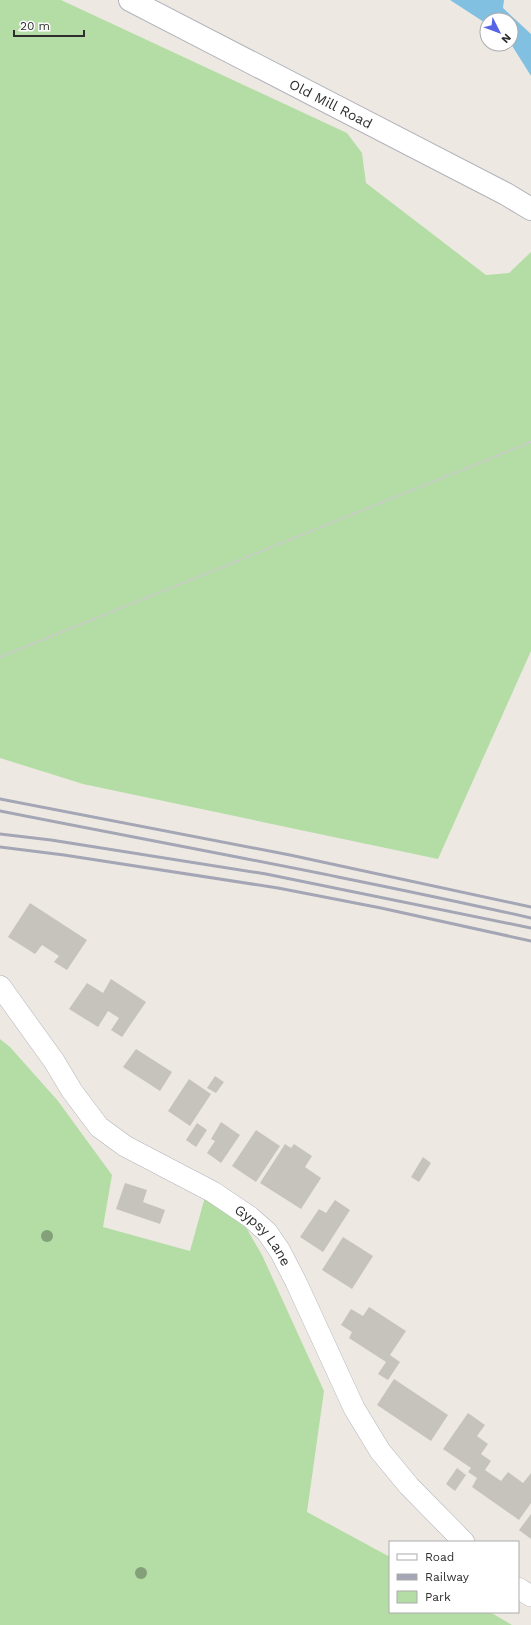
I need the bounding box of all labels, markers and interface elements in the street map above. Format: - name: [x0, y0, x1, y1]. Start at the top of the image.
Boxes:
- scale bar: [14, 12, 84, 38]
- north arrow: [479, 12, 519, 52]
- text: 20 m: [20, 19, 50, 33]
- text: N: [499, 31, 514, 46]
- street label: Old Mill Road: [287, 76, 375, 132]
- street label: Gypsy Lane: [232, 1201, 294, 1269]
- legend: [389, 1541, 519, 1613]
- text: Road: [425, 1550, 454, 1564]
- text: Railway: [425, 1570, 470, 1584]
- text: Park: [425, 1590, 451, 1604]

